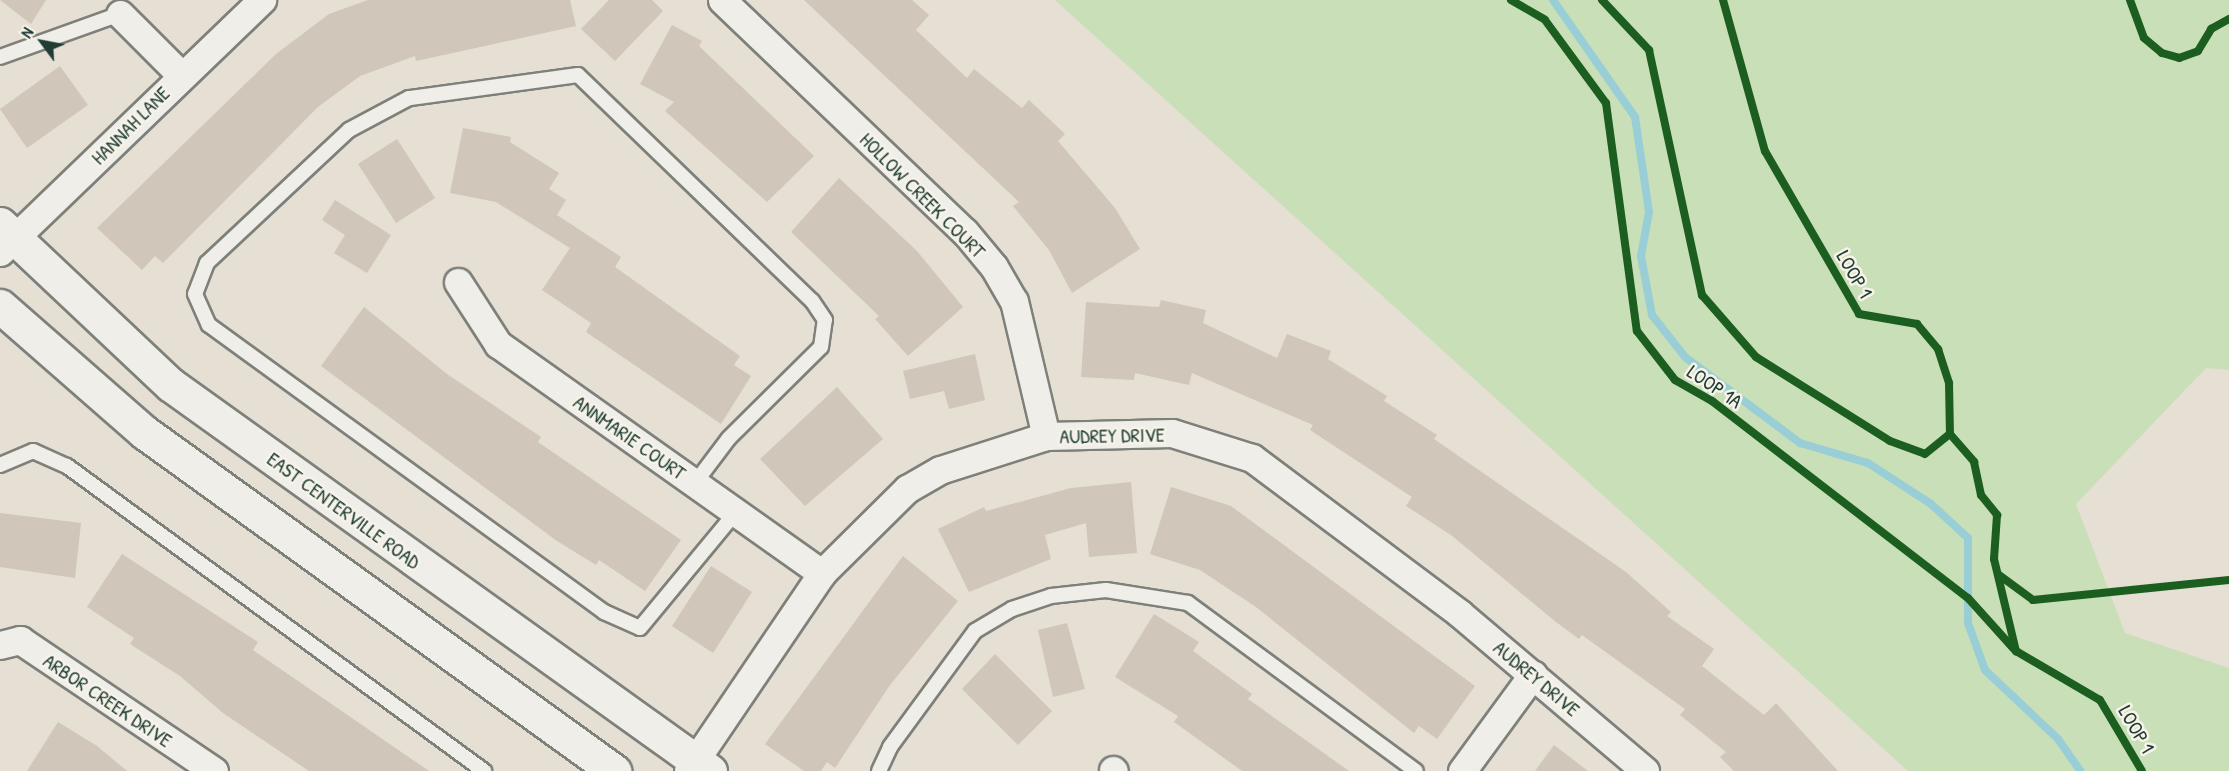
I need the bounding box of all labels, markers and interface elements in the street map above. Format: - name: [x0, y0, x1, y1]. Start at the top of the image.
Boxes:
- north arrow: [12, 12, 72, 72]
- text: N: [15, 23, 38, 42]
- street label: HANNAH LANE: [86, 81, 174, 169]
- street label: HOLLOW CREEK COURT: [855, 127, 991, 263]
- street label: LOOP 1: [1832, 246, 1878, 302]
- street label: LOOP 1A: [1683, 359, 1747, 413]
- street label: ANNMARIE COURT: [569, 389, 691, 485]
- street label: AUDREY DRIVE: [1059, 422, 1165, 448]
- street label: EAST CENTERVILLE ROAD: [263, 446, 425, 574]
- street label: AUDREY DRIVE: [1489, 635, 1585, 721]
- street label: ARBOR CREEK DRIVE: [39, 648, 177, 752]
- street label: LOOP 1: [2114, 701, 2160, 757]

